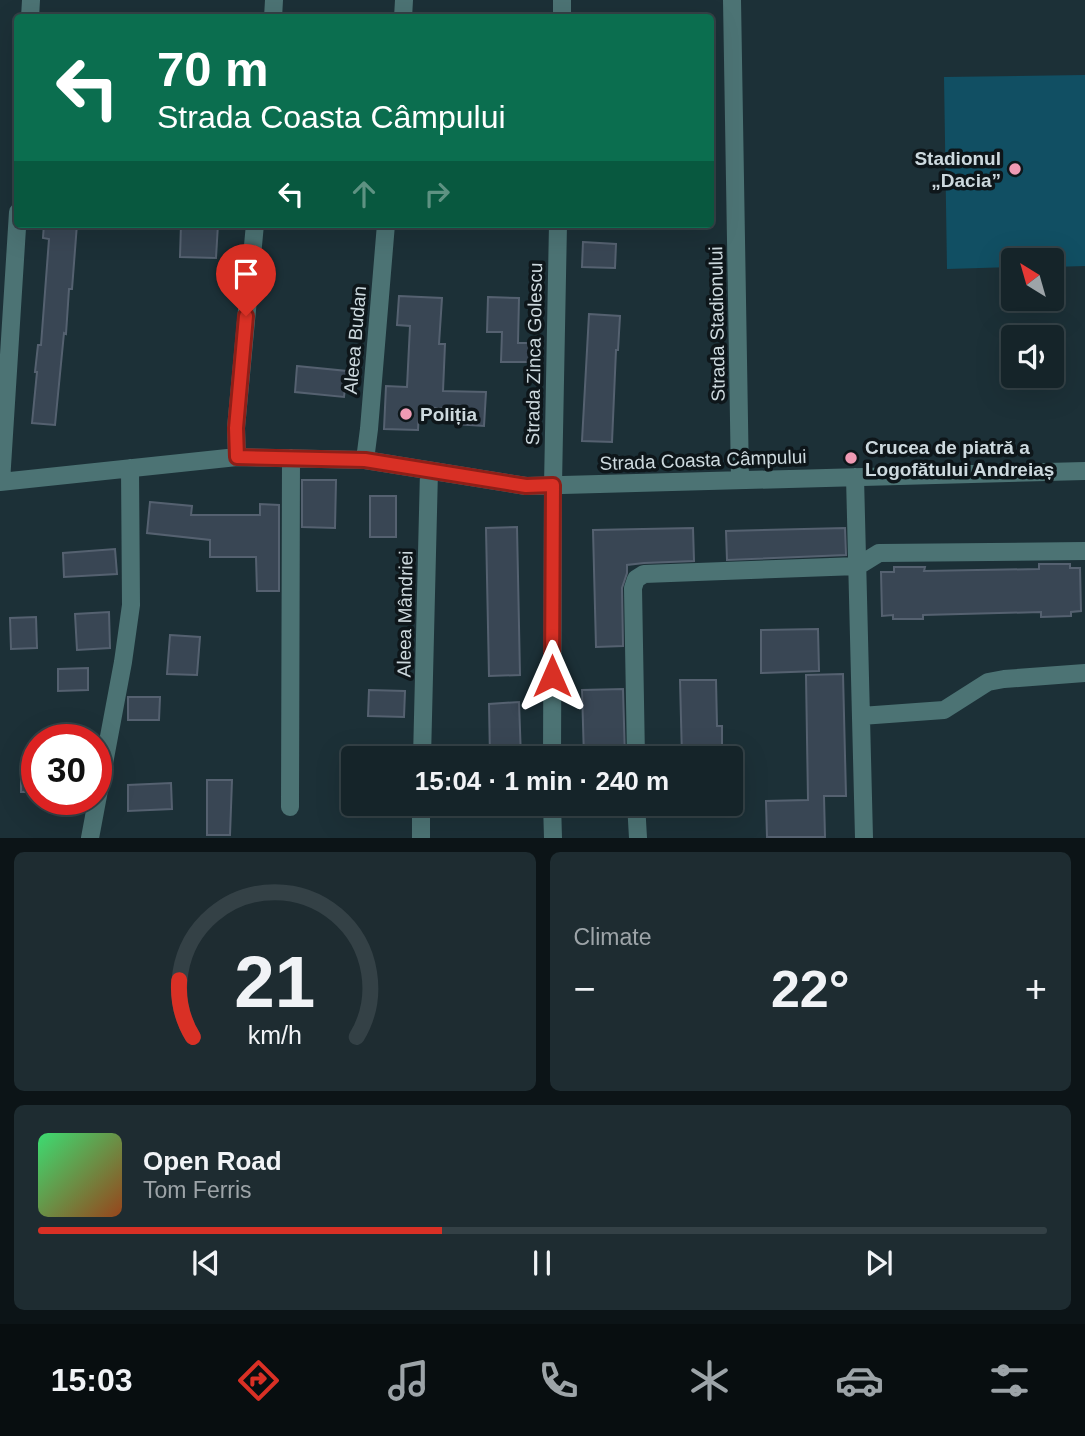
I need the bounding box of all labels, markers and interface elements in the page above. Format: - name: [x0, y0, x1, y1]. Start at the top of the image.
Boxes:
- icon: left: [42, 42, 133, 133]
- text: 70 m: [157, 42, 269, 96]
- text: Strada Coasta Câmpului: [157, 99, 506, 135]
- place label: Stadionul „Dacia”: [914, 148, 1001, 191]
- marker: Stadionul „Dacia”: [1007, 161, 1023, 177]
- icon: left: [272, 175, 310, 213]
- icon: ahead: [345, 175, 383, 213]
- icon: right: [418, 175, 456, 213]
- pin: [216, 244, 276, 316]
- street label: Strada Stadionului: [705, 246, 729, 402]
- north arrow: [1001, 248, 1064, 312]
- map controls: [1001, 248, 1064, 388]
- icon: arrive: [227, 255, 265, 293]
- street label: Strada Zinca Golescu: [522, 262, 546, 446]
- street label: Aleea Budan: [340, 285, 370, 395]
- button: sound: [1001, 325, 1064, 388]
- place label: Poliția: [420, 404, 477, 425]
- marker: Poliția: [398, 406, 414, 422]
- place label: Crucea de piatră a Logofătului Andreiaș: [865, 437, 1054, 480]
- street label: Strada Coasta Câmpului: [599, 446, 807, 474]
- marker: Crucea de piatră a Logofătului Andreiaș: [843, 450, 859, 466]
- street label: Aleea Mândriei: [393, 550, 417, 678]
- position arrow: [515, 639, 589, 713]
- speed limit sign: 30: [21, 724, 112, 815]
- text: 15:04 · 1 min · 240 m: [415, 766, 669, 796]
- text: Climate: [574, 924, 651, 950]
- text: 21: [234, 942, 315, 1023]
- text: 22°: [771, 960, 850, 1018]
- text: −: [574, 968, 596, 1010]
- text: +: [1025, 968, 1047, 1010]
- text: km/h: [248, 1021, 302, 1049]
- text: Open Road: [143, 1146, 282, 1176]
- text: Tom Ferris: [143, 1177, 252, 1203]
- icon: previous: [187, 1244, 225, 1282]
- icon: pause: [523, 1244, 561, 1282]
- icon: next: [860, 1244, 898, 1282]
- icon: directions: [234, 1356, 283, 1405]
- icon: music: [384, 1356, 433, 1405]
- icon: phone: [534, 1356, 583, 1405]
- icon: climate: [685, 1356, 734, 1405]
- icon: car: [835, 1356, 884, 1405]
- icon: filters: [985, 1356, 1034, 1405]
- text: 15:03: [51, 1362, 132, 1398]

